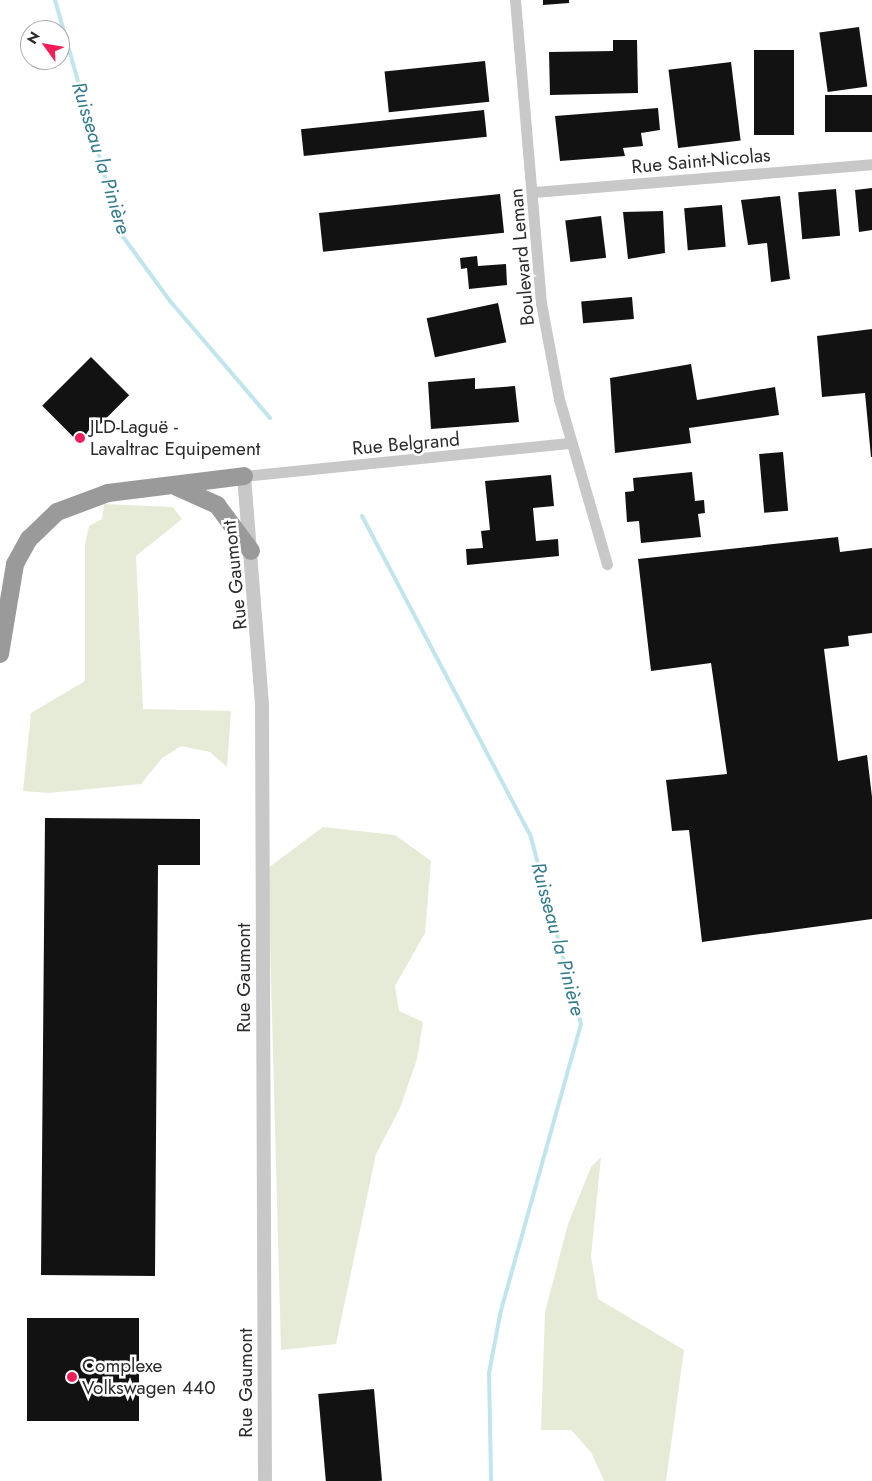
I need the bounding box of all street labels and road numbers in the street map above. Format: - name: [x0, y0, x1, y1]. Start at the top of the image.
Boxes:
- street label: Rue Saint-Nicolas: [631, 144, 771, 178]
- street label: Boulevard Leman: [505, 187, 539, 327]
- street label: Rue Belgrand: [351, 428, 461, 460]
- street label: Rue Gaumont: [218, 519, 252, 631]
- street label: Rue Gaumont: [233, 923, 255, 1033]
- street label: Rue Gaumont: [235, 1328, 257, 1438]

